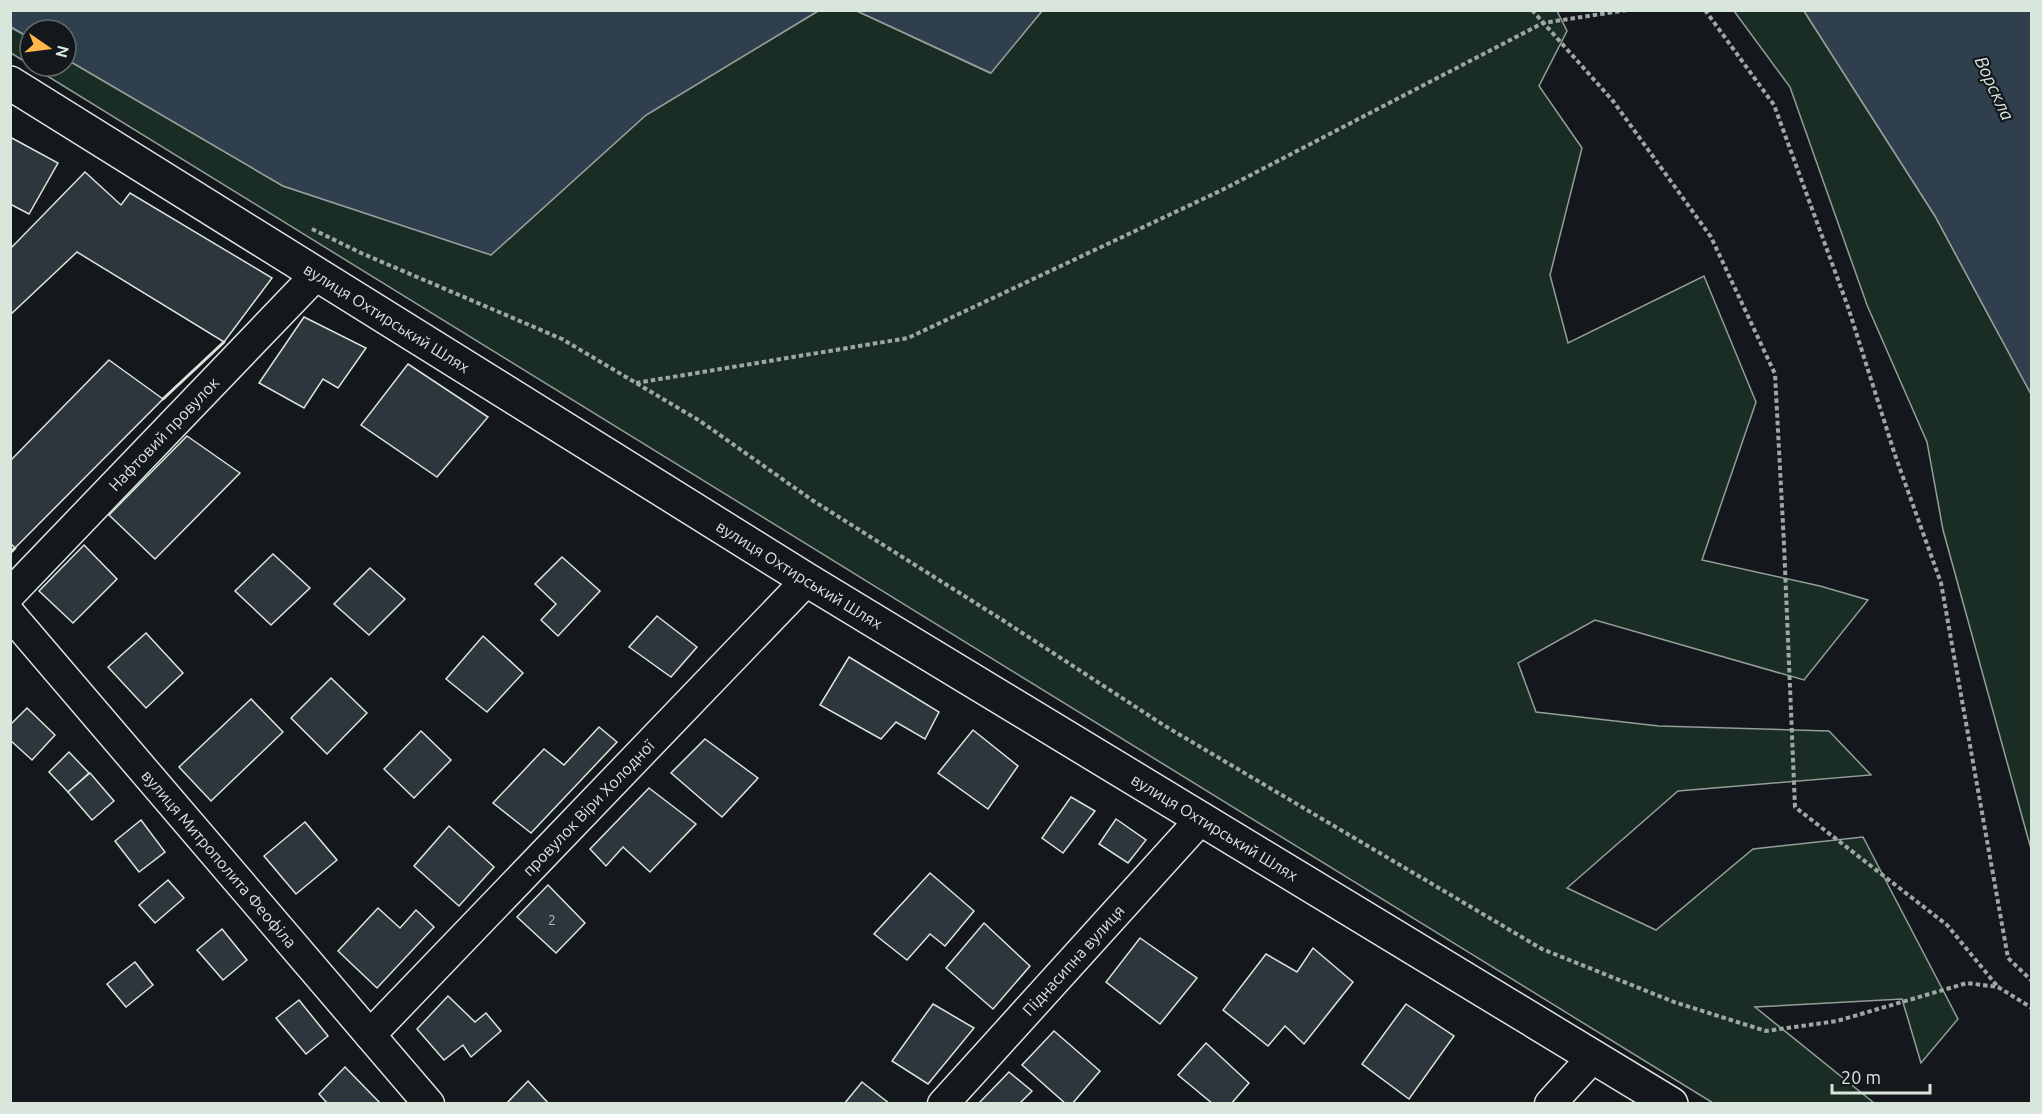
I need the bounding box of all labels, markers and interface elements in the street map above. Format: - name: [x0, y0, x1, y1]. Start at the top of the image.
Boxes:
- north arrow: [18, 18, 78, 78]
- text: N: [52, 44, 73, 60]
- water label: Ворскла: [1972, 53, 2019, 123]
- street label: вулиця Охтирський Шлях: [301, 260, 473, 376]
- street label: Нафтовий провулок: [105, 373, 222, 494]
- street label: вулиця Охтирський Шлях: [713, 517, 886, 633]
- street label: провулок Віри Холодної: [519, 735, 658, 879]
- street label: вулиця Митрополита Феофіла: [138, 766, 300, 951]
- street label: вулиця Охтирський Шлях: [1128, 770, 1301, 885]
- street label: Піднасипна вулиця: [1019, 901, 1128, 1019]
- house number: 2: [548, 912, 556, 928]
- scale bar: [1832, 1057, 1930, 1095]
- text: 20 m: [1841, 1067, 1881, 1087]

